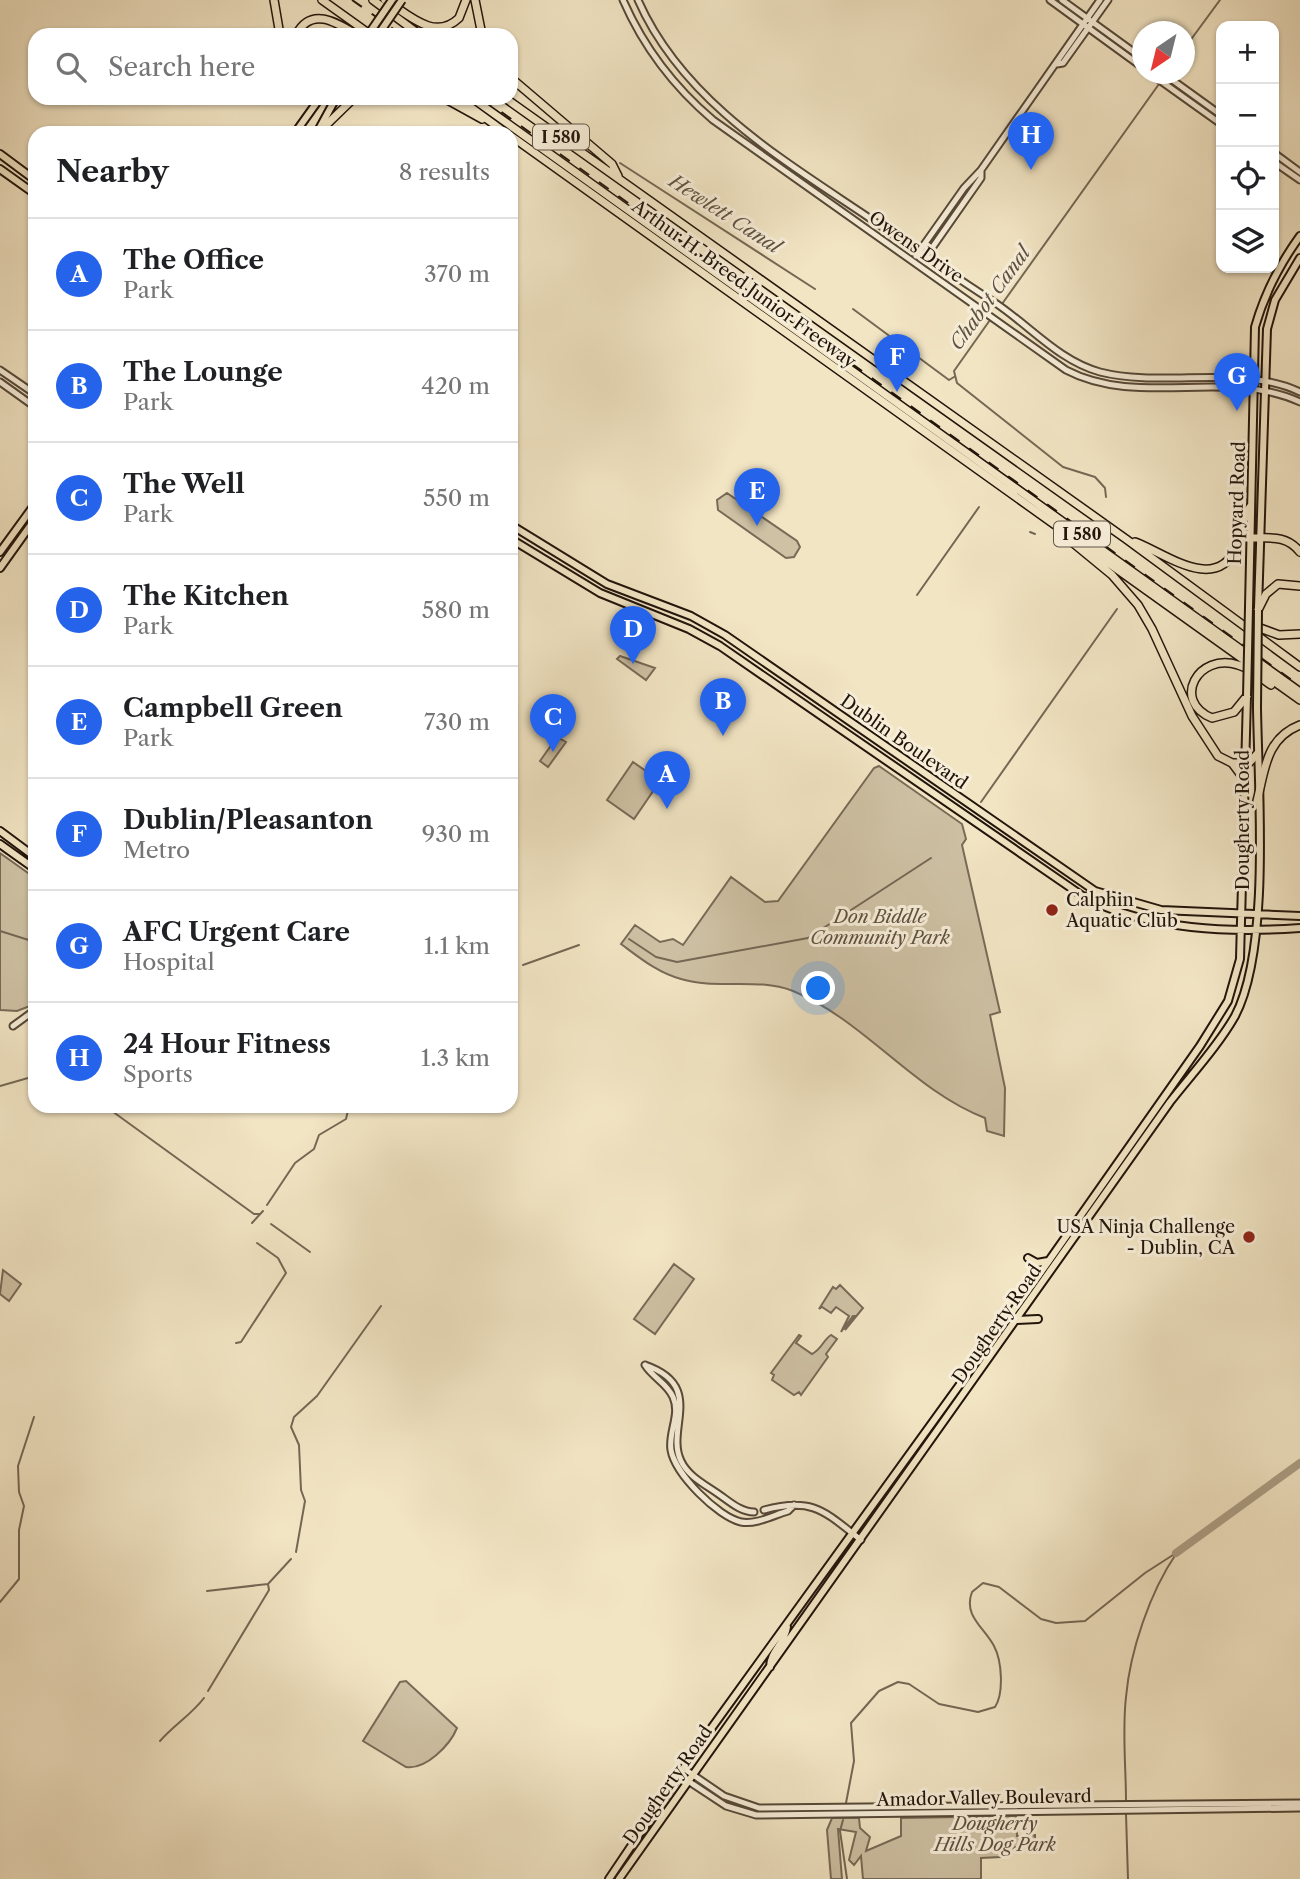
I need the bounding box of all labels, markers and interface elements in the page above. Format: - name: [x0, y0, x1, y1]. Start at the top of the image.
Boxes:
- north arrow: [1132, 21, 1195, 84]
- map controls: [1216, 21, 1279, 273]
- button: +: [1216, 21, 1279, 84]
- search box: [28, 28, 518, 105]
- icon: search: [52, 48, 90, 86]
- text: Search here: [108, 51, 255, 83]
- button: −: [1216, 84, 1279, 147]
- pin: H: [1008, 112, 1054, 170]
- road number: I 580: [533, 125, 589, 150]
- button: locate: [1216, 147, 1279, 210]
- text: Nearby: [56, 153, 169, 190]
- text: 8 results: [399, 158, 490, 186]
- water label: Hewlett Canal: [663, 168, 787, 260]
- street label: Arthur H. Breed Junior Freeway: [627, 195, 861, 373]
- street label: Owens Drive: [865, 206, 967, 288]
- button: layers: [1216, 210, 1279, 273]
- water label: Chabot Canal: [945, 240, 1036, 354]
- text: The Office: [123, 244, 264, 276]
- text: A: [70, 260, 88, 288]
- text: 370 m: [424, 260, 490, 288]
- text: Park: [123, 276, 173, 304]
- pin: F: [874, 334, 920, 392]
- pin: G: [1214, 353, 1260, 411]
- text: The Lounge: [123, 356, 283, 388]
- text: B: [70, 372, 88, 400]
- text: 420 m: [421, 372, 490, 400]
- text: Park: [123, 388, 173, 416]
- street label: Hopyard Road: [1224, 441, 1250, 565]
- text: The Well: [123, 468, 245, 500]
- pin: E: [734, 468, 780, 526]
- text: C: [70, 484, 88, 512]
- text: 550 m: [423, 484, 490, 512]
- text: Park: [123, 500, 173, 528]
- road number: I 580: [1054, 522, 1110, 547]
- text: The Kitchen: [123, 580, 289, 612]
- text: D: [69, 596, 89, 624]
- text: 580 m: [422, 596, 490, 624]
- pin: D: [610, 606, 656, 664]
- text: Park: [123, 612, 173, 640]
- pin: B: [700, 678, 746, 736]
- street label: Dublin Boulevard: [836, 690, 972, 794]
- text: Campbell Green: [123, 692, 343, 724]
- pin: C: [530, 694, 576, 752]
- text: E: [71, 708, 87, 736]
- text: 730 m: [424, 708, 490, 736]
- text: Park: [123, 724, 173, 752]
- street label: Dougherty Road: [1232, 750, 1254, 890]
- pin: A: [644, 751, 690, 809]
- text: Dublin/Pleasanton: [123, 804, 373, 836]
- text: F: [71, 820, 87, 848]
- text: 930 m: [422, 820, 490, 848]
- text: Metro: [123, 836, 190, 864]
- place label: Calphin Aquatic Club: [1065, 889, 1178, 932]
- marker: Calphin Aquatic Club: [1044, 902, 1060, 918]
- park label: Don Biddle Community Park: [810, 906, 950, 949]
- text: AFC Urgent Care: [123, 916, 350, 948]
- text: G: [69, 932, 89, 960]
- text: 1.1 km: [424, 932, 490, 960]
- text: Hospital: [123, 948, 215, 976]
- your location: [801, 971, 835, 1005]
- text: 24 Hour Fitness: [123, 1028, 331, 1060]
- text: H: [69, 1044, 90, 1072]
- text: 1.3 km: [421, 1044, 490, 1072]
- text: Sports: [123, 1060, 193, 1088]
- place label: USA Ninja Challenge - Dublin, CA: [1056, 1216, 1236, 1259]
- marker: USA Ninja Challenge - Dublin, CA: [1241, 1229, 1257, 1245]
- street label: Dougherty Road: [948, 1260, 1046, 1388]
- street label: Dougherty Road: [619, 1721, 717, 1849]
- street label: Amador Valley Boulevard: [875, 1785, 1092, 1811]
- park label: Dougherty Hills Dog Park: [932, 1813, 1056, 1856]

